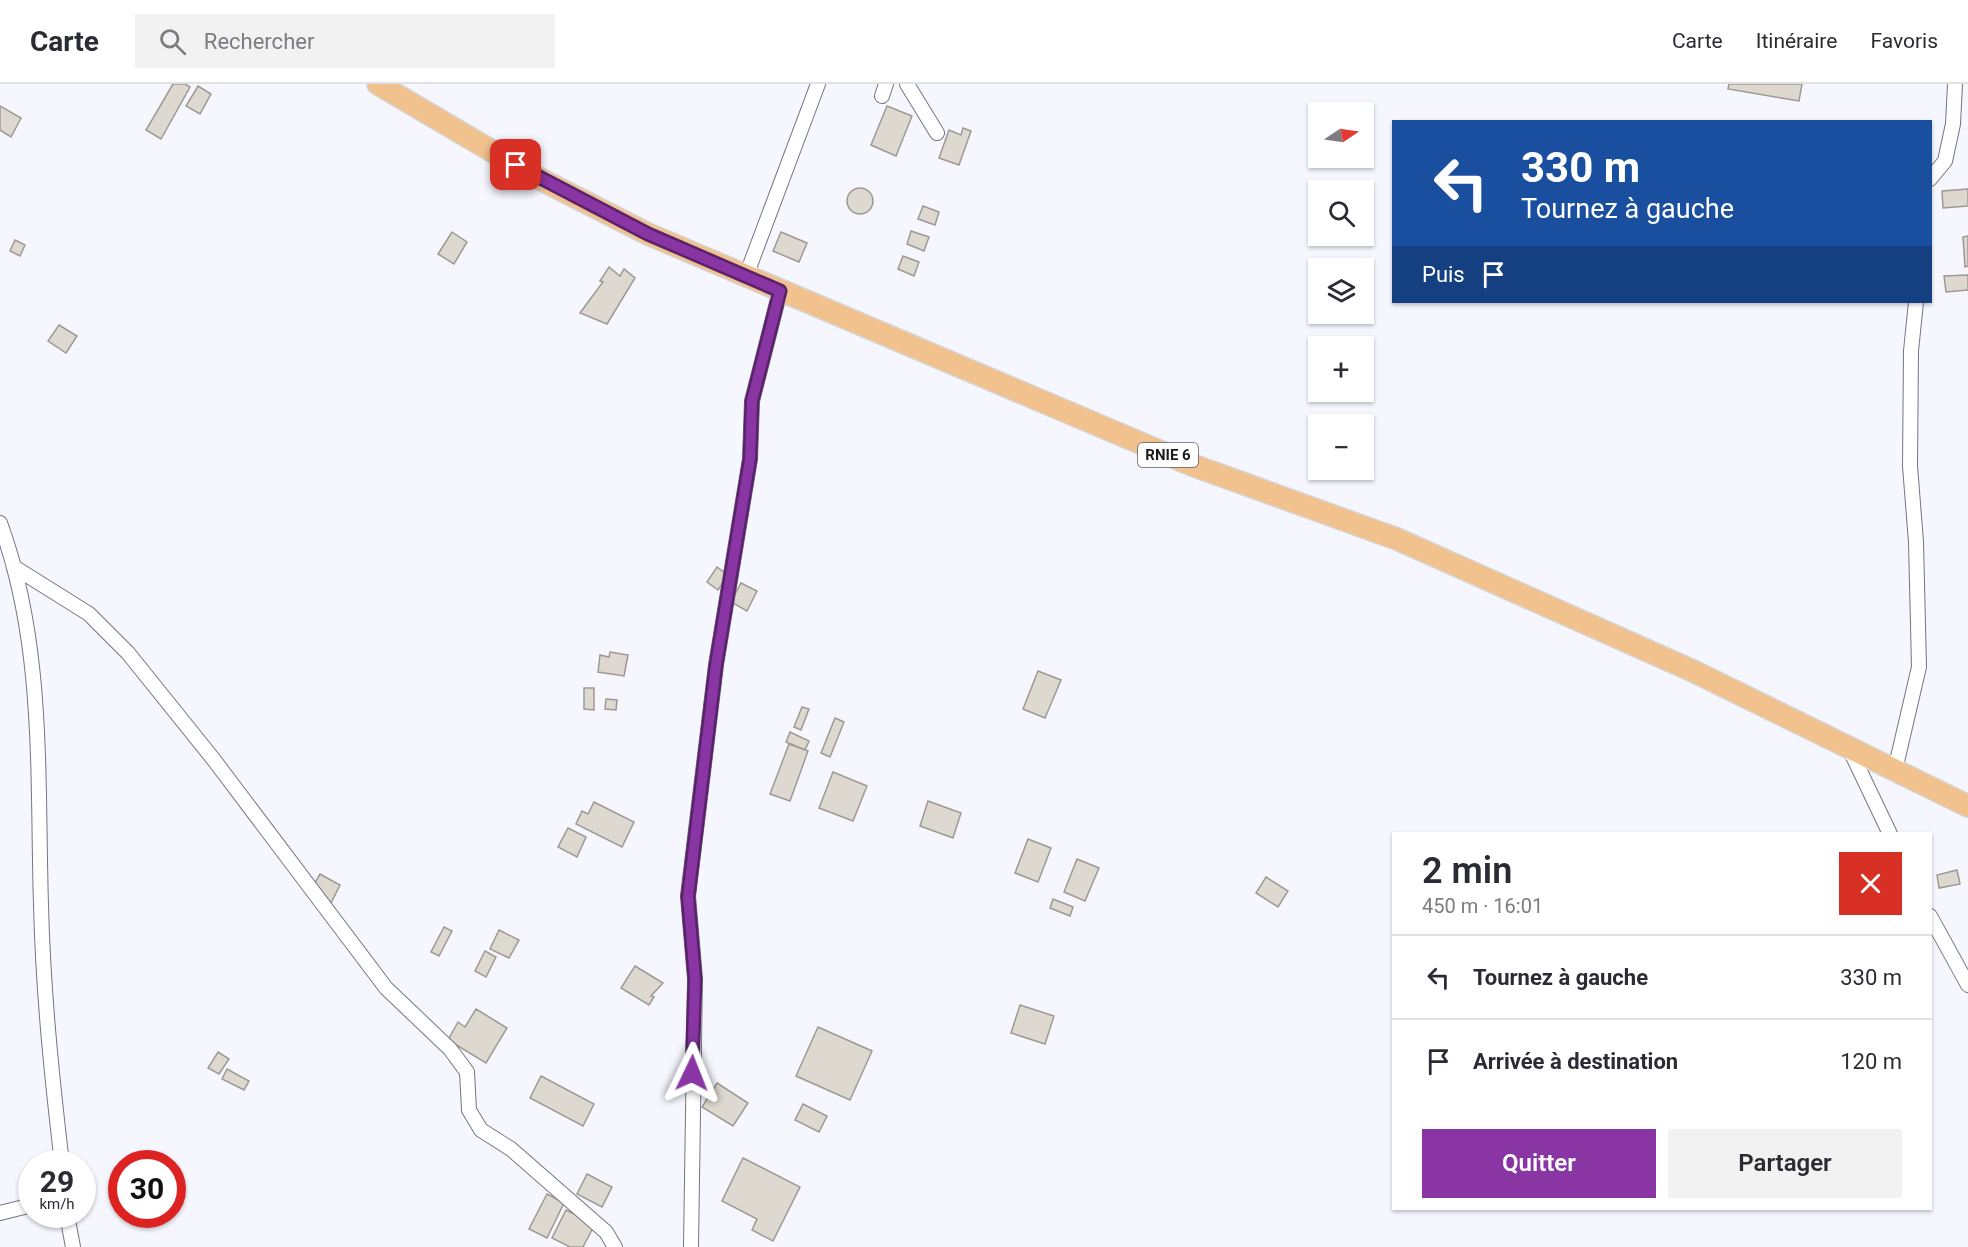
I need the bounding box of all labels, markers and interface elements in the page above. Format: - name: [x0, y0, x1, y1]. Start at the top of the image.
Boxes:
- search box: [135, 14, 555, 68]
- text: Carte: [30, 25, 99, 58]
- icon: search: [156, 25, 189, 58]
- text: Rechercher: [204, 29, 314, 54]
- text: Carte: [1672, 29, 1723, 53]
- text: Itinéraire: [1756, 29, 1837, 53]
- text: Favoris: [1870, 29, 1938, 53]
- north arrow: [1308, 102, 1374, 168]
- map controls: [1308, 102, 1374, 480]
- pin: [490, 139, 541, 190]
- text: 330 m: [1521, 143, 1640, 192]
- icon: left: [1422, 144, 1500, 222]
- icon: arrive: [499, 148, 532, 181]
- button: search: [1308, 180, 1374, 246]
- text: Tournez à gauche: [1521, 193, 1734, 225]
- button: layers: [1308, 258, 1374, 324]
- icon: arrive: [1477, 258, 1510, 291]
- text: Puis: [1422, 262, 1465, 287]
- button: +: [1308, 336, 1374, 402]
- button: −: [1308, 414, 1374, 480]
- road number: RNIE 6: [1138, 443, 1198, 467]
- text: 2 min: [1422, 850, 1512, 892]
- button: close: [1839, 852, 1902, 915]
- text: 450 m · 16:01: [1422, 894, 1543, 918]
- icon: left: [1422, 961, 1455, 994]
- text: Tournez à gauche: [1473, 965, 1648, 990]
- text: 330 m: [1840, 965, 1902, 990]
- position arrow: [660, 1041, 724, 1105]
- icon: arrive: [1422, 1045, 1455, 1078]
- text: Arrivée à destination: [1473, 1049, 1678, 1074]
- text: 120 m: [1840, 1049, 1902, 1074]
- button: Quitter: [1422, 1129, 1656, 1198]
- button: Partager: [1668, 1129, 1902, 1198]
- speed limit sign: 30: [108, 1150, 186, 1228]
- text: 29: [40, 1164, 74, 1199]
- text: km/h: [39, 1195, 75, 1213]

